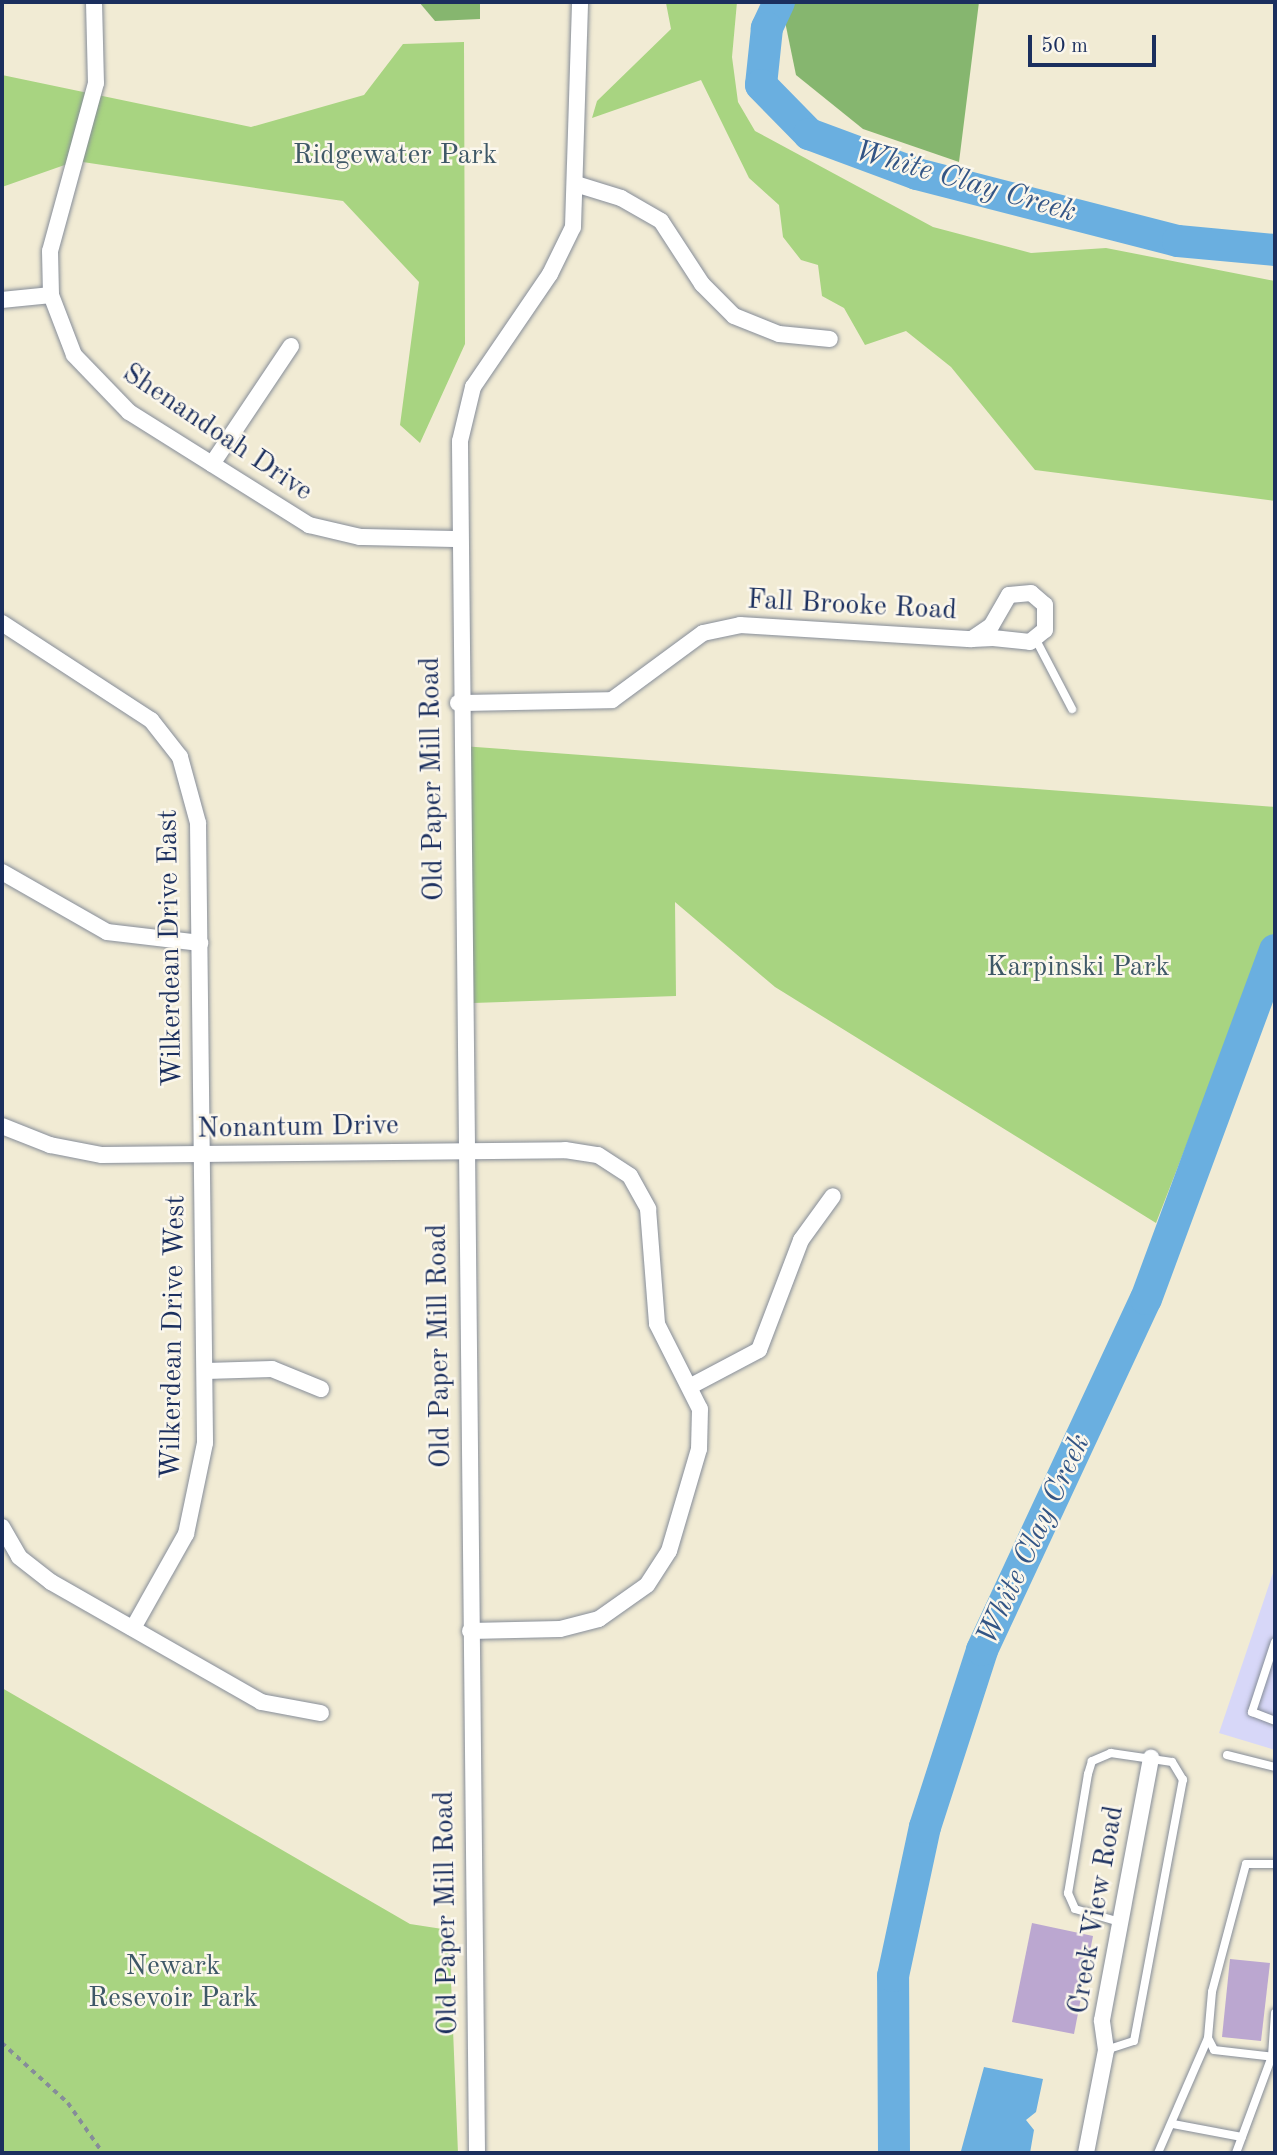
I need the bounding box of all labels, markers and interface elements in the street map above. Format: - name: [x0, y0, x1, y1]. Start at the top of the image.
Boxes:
- scale bar: [1032, 21, 1160, 65]
- text: 50 m: [1041, 36, 1088, 57]
- water label: White Clay Creek: [850, 133, 1080, 231]
- park label: Ridgewater Park: [293, 139, 497, 173]
- street label: Shenandoah Drive: [115, 357, 319, 509]
- street label: Fall Brooke Road: [746, 584, 958, 628]
- street label: Old Paper Mill Road: [414, 657, 452, 901]
- street label: Wilkerdean Drive East: [152, 809, 190, 1087]
- park label: Karpinski Park: [986, 951, 1170, 985]
- street label: Nonantum Drive: [197, 1109, 399, 1147]
- street label: Wilkerdean Drive West: [155, 1195, 193, 1479]
- street label: Old Paper Mill Road: [421, 1224, 459, 1468]
- water label: White Clay Creek: [969, 1429, 1099, 1651]
- street label: Old Paper Mill Road: [428, 1791, 466, 2035]
- street label: Creek View Road: [1062, 1803, 1132, 2017]
- park label: Newark Resevoir Park: [88, 1950, 258, 2016]

